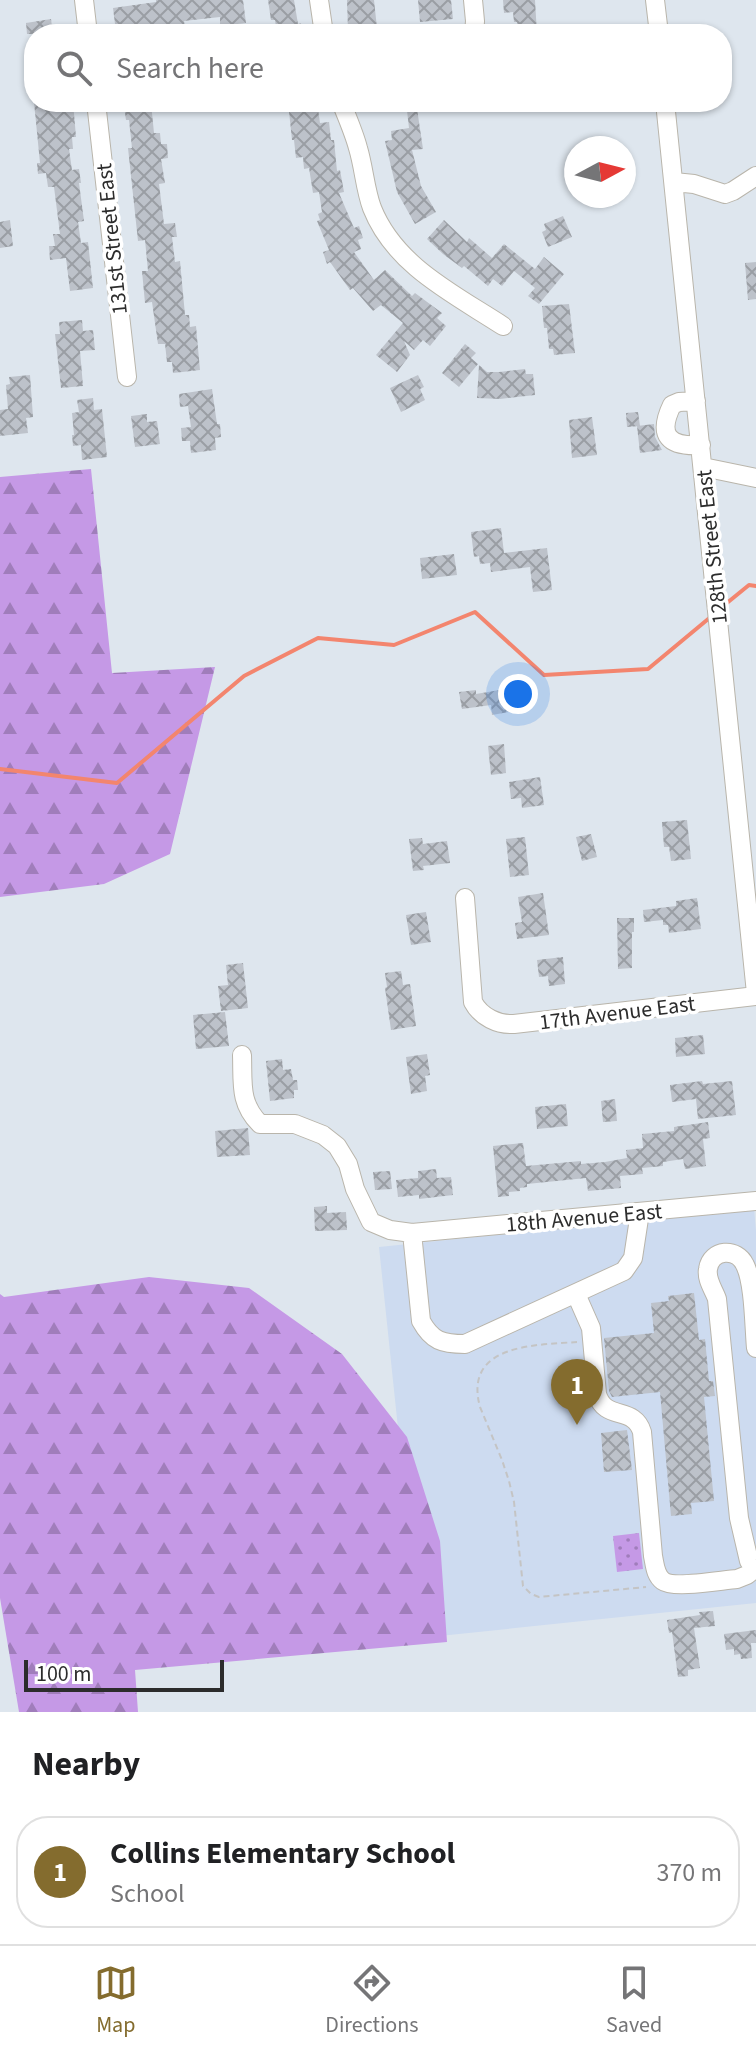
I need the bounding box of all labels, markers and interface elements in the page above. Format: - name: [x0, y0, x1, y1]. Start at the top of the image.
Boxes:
- search box: [24, 24, 732, 112]
- icon: search: [52, 46, 96, 90]
- text: Search here: [116, 47, 264, 90]
- north arrow: [564, 136, 636, 208]
- street label: 131st Street East: [88, 161, 136, 316]
- street label: 128th Street East: [688, 468, 736, 626]
- your location: [498, 674, 538, 714]
- street label: 17th Avenue East: [537, 987, 697, 1038]
- street label: 18th Avenue East: [505, 1195, 664, 1241]
- pin: 1: [551, 1359, 603, 1425]
- scale bar: [24, 1656, 224, 1692]
- text: 100 m: [36, 1658, 91, 1690]
- text: Nearby: [32, 1740, 140, 1789]
- text: Collins Elementary School: [110, 1832, 455, 1875]
- text: 1: [53, 1854, 67, 1891]
- text: 370 m: [656, 1854, 722, 1891]
- text: School: [110, 1875, 185, 1912]
- tab: Map: [94, 1961, 138, 2041]
- tab: Directions: [325, 1961, 418, 2041]
- tab: Saved: [606, 1961, 662, 2041]

